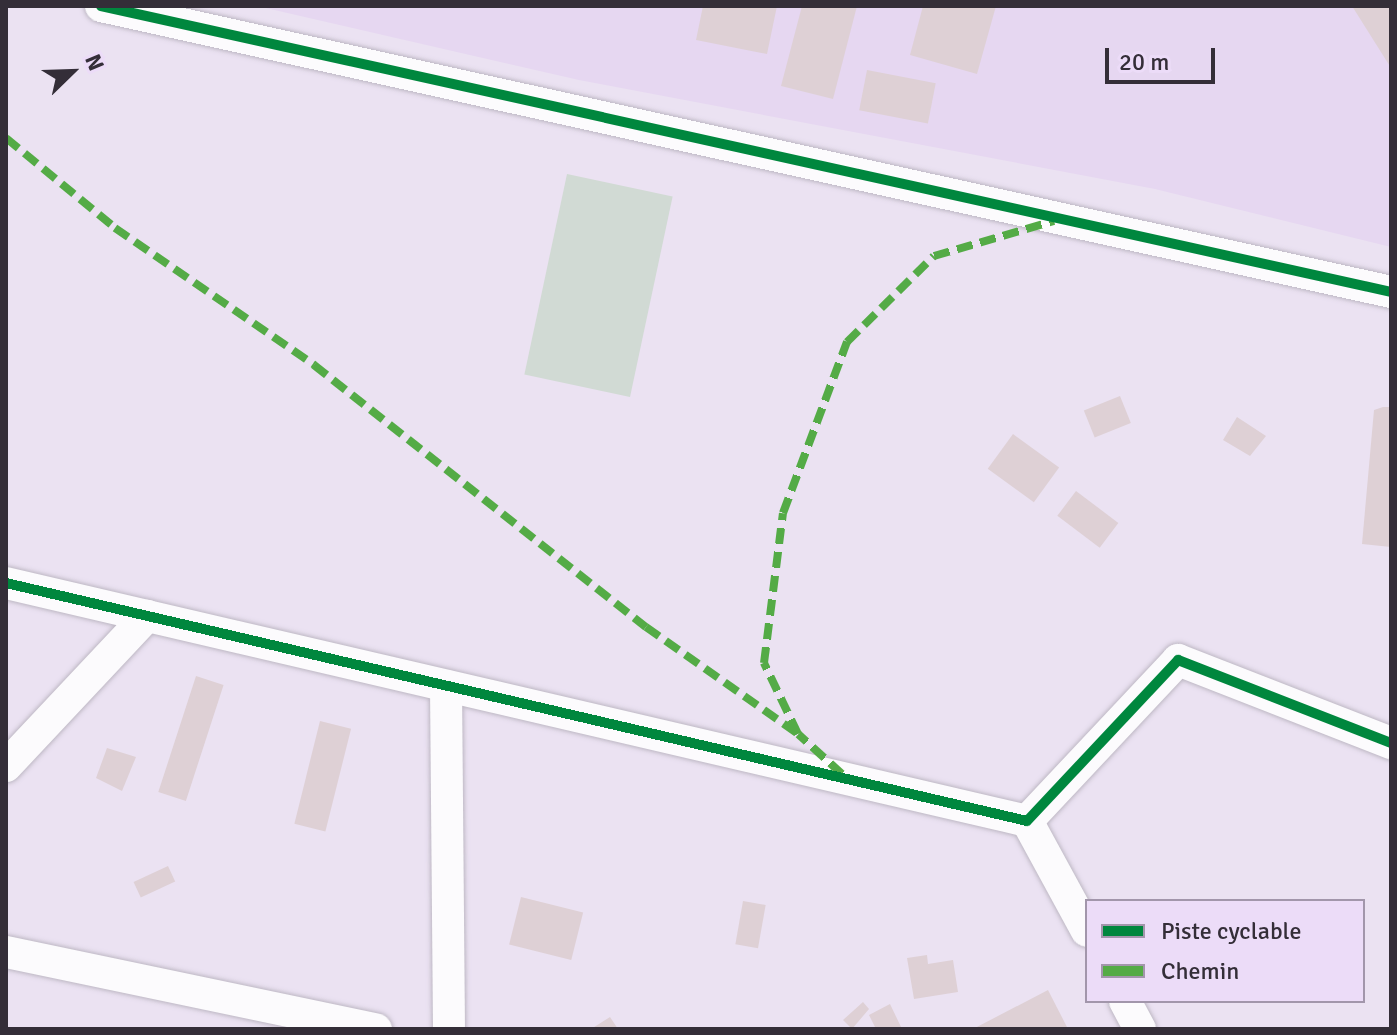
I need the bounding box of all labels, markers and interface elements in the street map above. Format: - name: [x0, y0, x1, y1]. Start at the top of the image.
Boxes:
- north arrow: [32, 32, 112, 112]
- scale bar: [1109, 32, 1219, 82]
- text: 20 m: [1119, 47, 1169, 77]
- text: N: [79, 50, 110, 75]
- legend: [1085, 899, 1365, 1003]
- text: Piste cyclable: [1161, 916, 1301, 946]
- text: Chemin: [1161, 956, 1239, 986]

